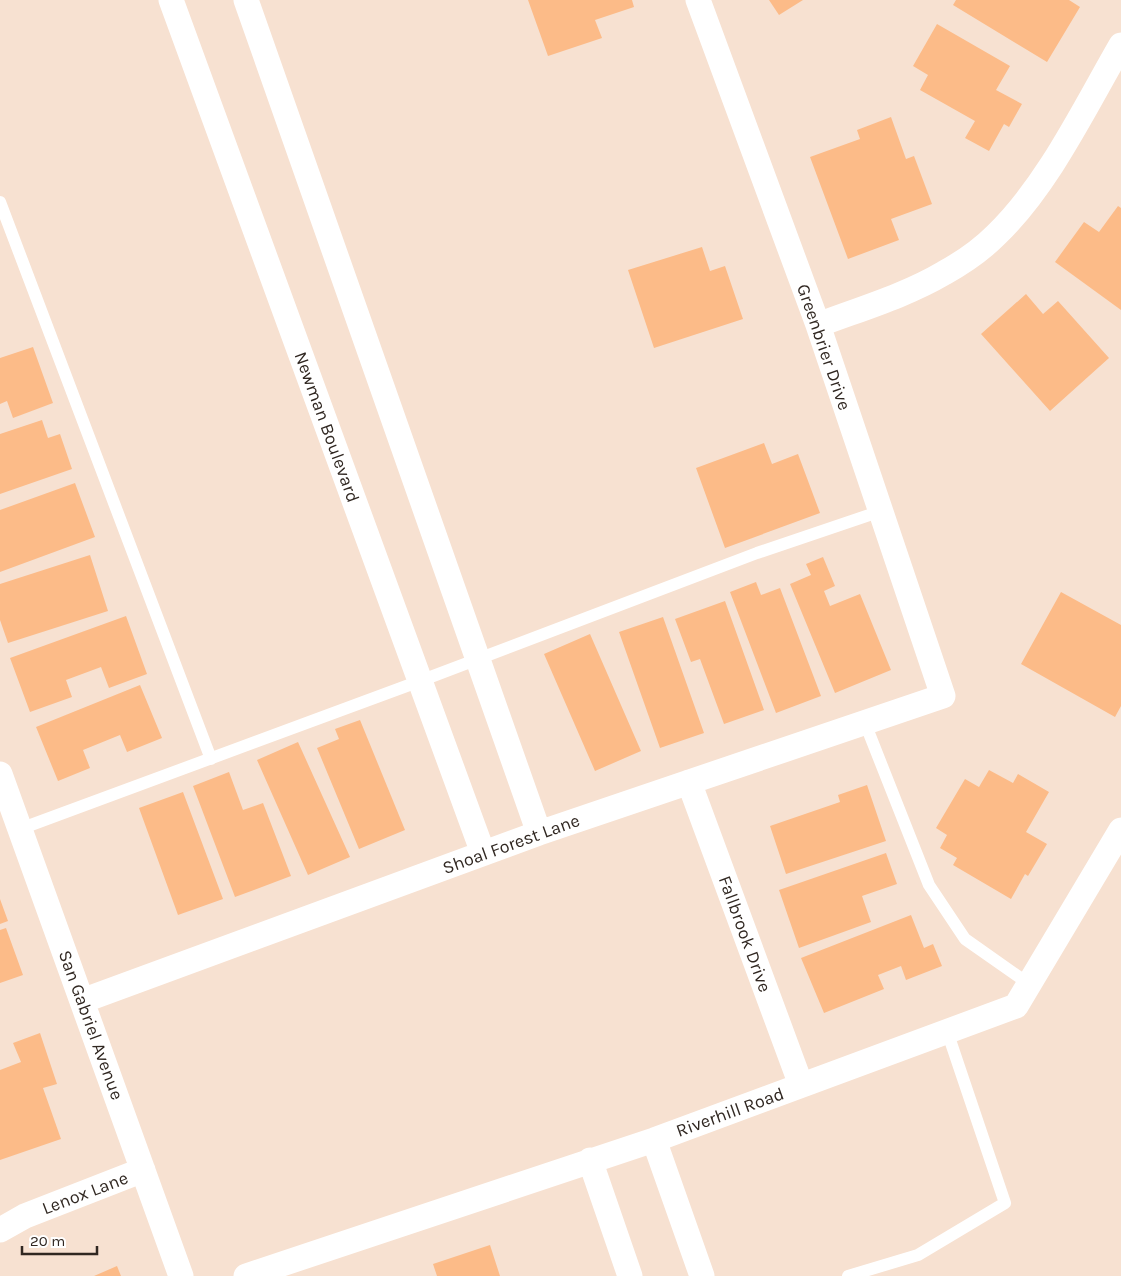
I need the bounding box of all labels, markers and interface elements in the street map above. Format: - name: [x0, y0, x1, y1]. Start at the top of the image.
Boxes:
- street label: Greenbrier Drive: [792, 281, 856, 413]
- street label: Newman Boulevard: [290, 349, 364, 505]
- street label: Shoal Forest Lane: [439, 809, 583, 879]
- street label: Fallbrook Drive: [714, 873, 776, 995]
- street label: San Gabriel Avenue: [54, 947, 128, 1103]
- street label: Riverhill Road: [673, 1082, 787, 1142]
- street label: Lenox Lane: [39, 1167, 131, 1219]
- scale bar: [22, 1224, 98, 1256]
- text: 20 m: [30, 1232, 65, 1250]

